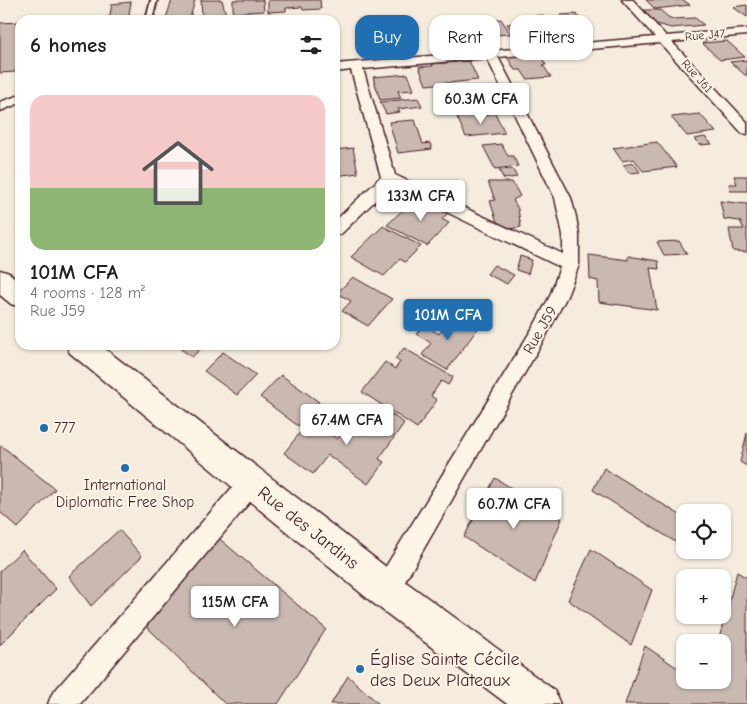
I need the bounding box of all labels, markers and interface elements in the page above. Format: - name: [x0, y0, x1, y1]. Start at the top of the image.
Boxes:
- chip: Buy: [355, 15, 419, 60]
- chip: Rent: [429, 15, 500, 60]
- chip: Filters: [510, 15, 593, 60]
- street label: Rue J47: [684, 26, 726, 44]
- icon: filters: [297, 31, 325, 59]
- text: 6 homes: [30, 33, 106, 57]
- street label: Rue J61: [678, 56, 716, 96]
- pin: 60.3M CFA: [424, 82, 538, 125]
- text: 60.3M CFA: [444, 90, 518, 108]
- icon: home: [133, 128, 223, 218]
- pin: 133M CFA: [369, 180, 473, 222]
- text: 133M CFA: [387, 187, 455, 205]
- text: 101M CFA: [30, 260, 118, 284]
- text: 4 rooms · 128 m²: [30, 284, 145, 302]
- pin: 101M CFA: [396, 298, 500, 341]
- text: Rue J59: [30, 302, 86, 320]
- street label: Rue J59: [519, 303, 561, 357]
- text: 101M CFA: [414, 306, 482, 324]
- pin: 67.4M CFA: [290, 404, 404, 446]
- text: 67.4M CFA: [311, 411, 383, 429]
- place label: 777: [54, 419, 75, 437]
- marker: 777: [38, 422, 50, 434]
- marker: International Diplomatic Free Shop: [119, 462, 131, 474]
- place label: International Diplomatic Free Shop: [56, 476, 194, 511]
- street label: Rue des Jardins: [253, 482, 363, 574]
- pin: 60.7M CFA: [457, 488, 571, 530]
- text: 60.7M CFA: [478, 495, 550, 513]
- map controls: [676, 504, 731, 689]
- button: locate: [676, 504, 731, 559]
- button: +: [676, 569, 731, 624]
- pin: 115M CFA: [183, 586, 287, 628]
- text: 115M CFA: [202, 593, 268, 611]
- button: −: [676, 634, 731, 689]
- place label: Église Sainte Cécile des Deux Plateaux: [370, 648, 520, 691]
- marker: Église Sainte Cécile des Deux Plateaux: [354, 663, 366, 675]

